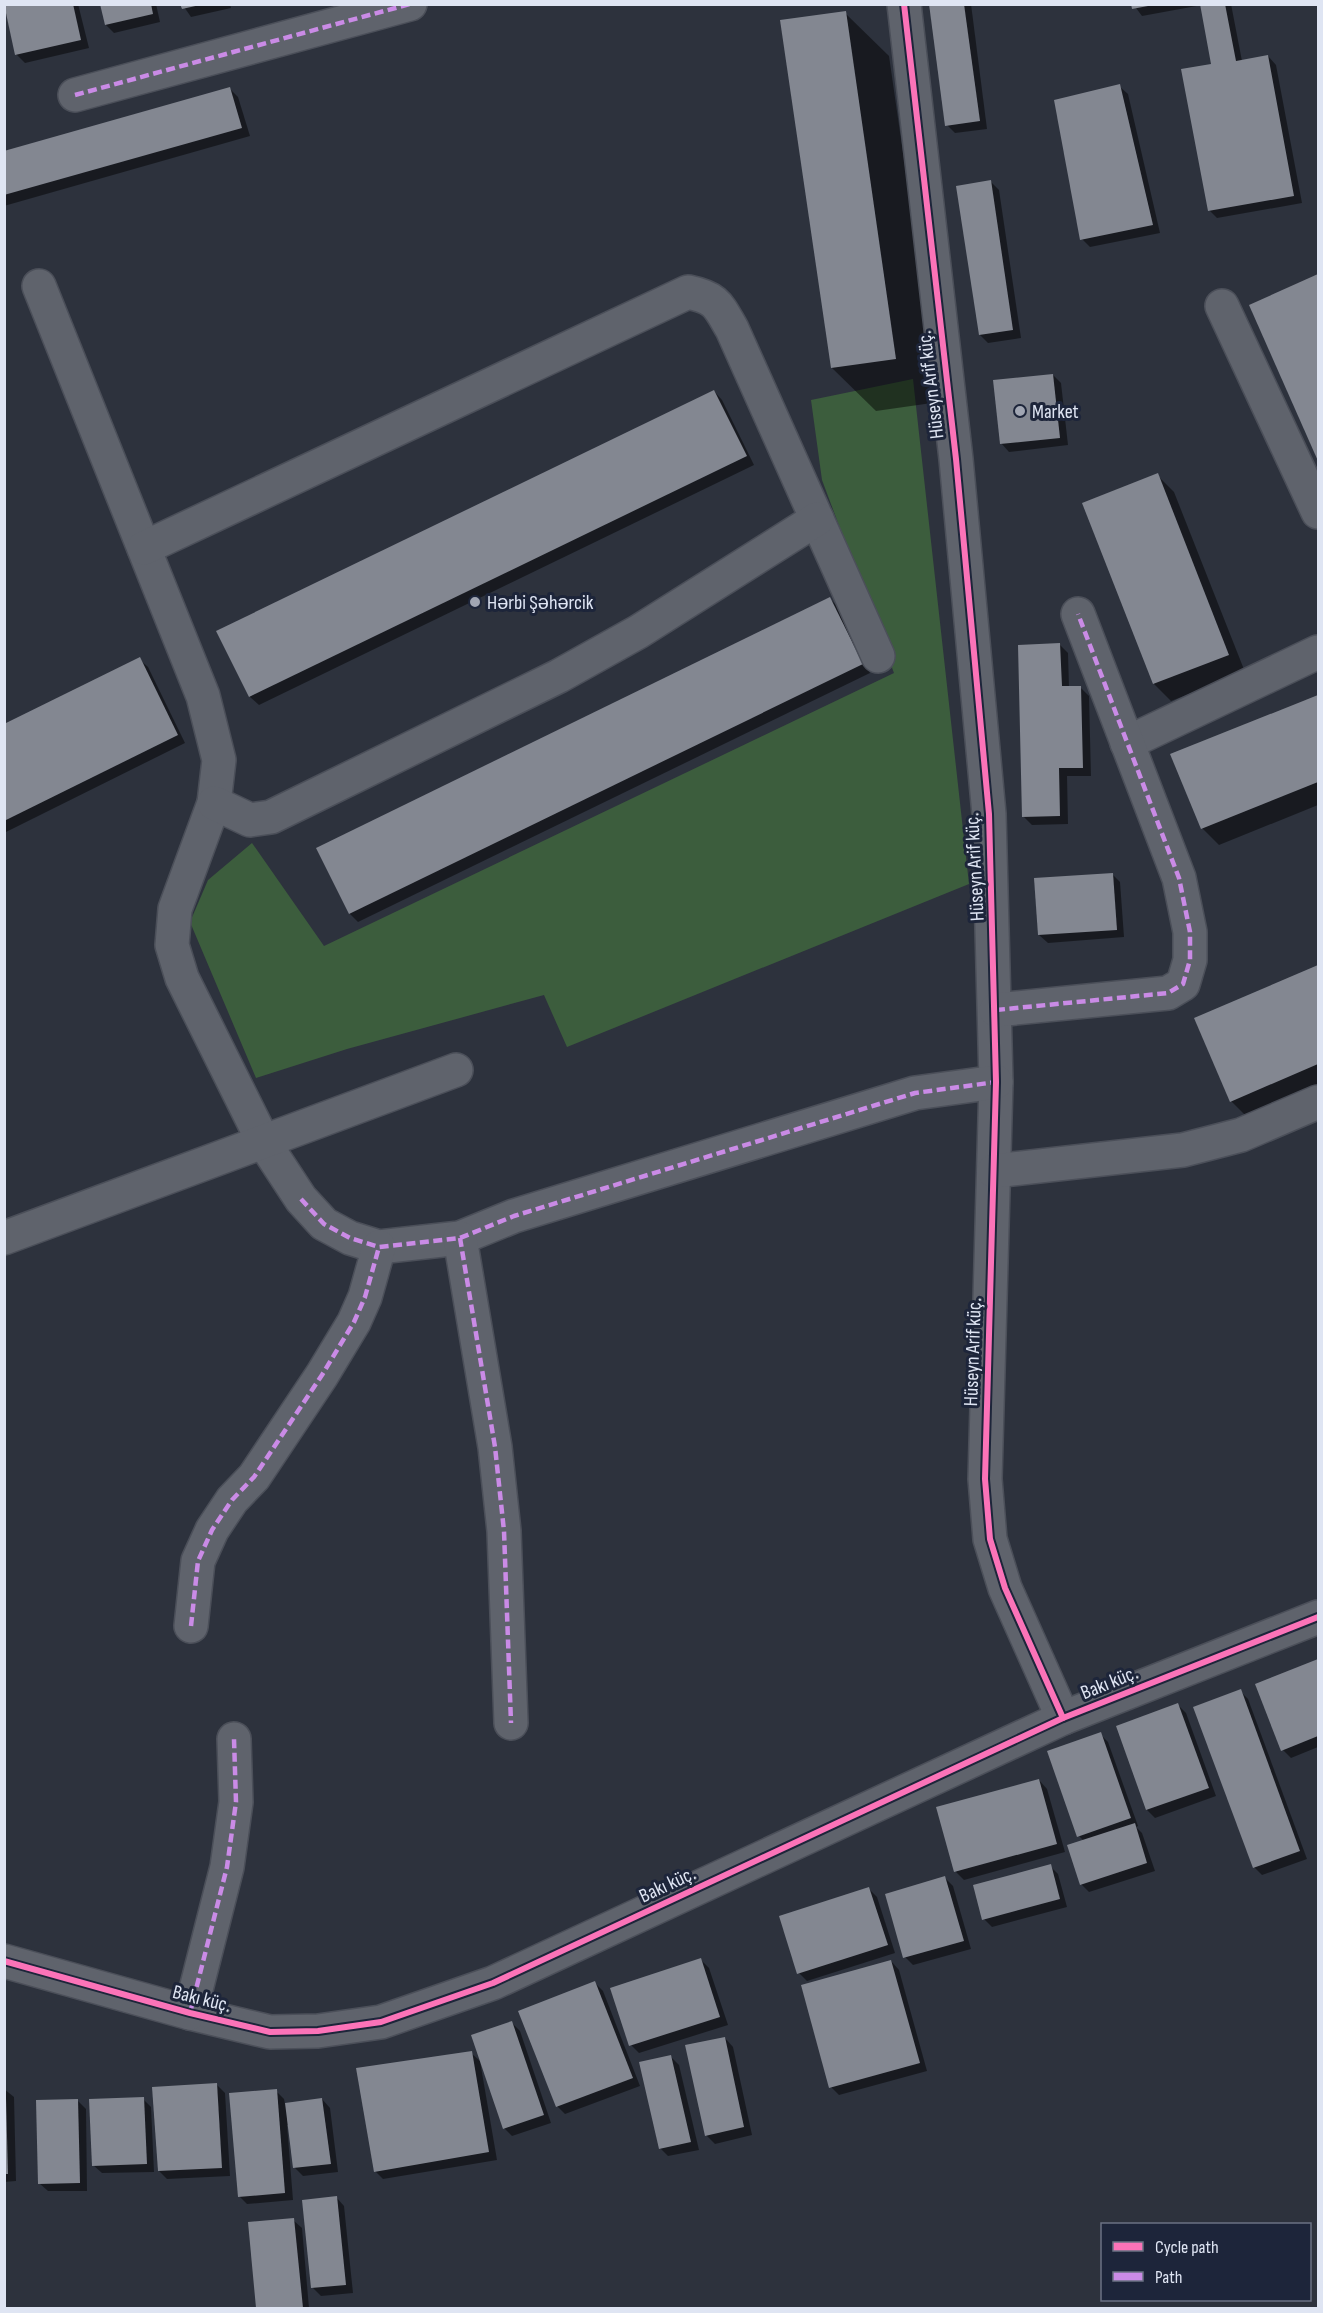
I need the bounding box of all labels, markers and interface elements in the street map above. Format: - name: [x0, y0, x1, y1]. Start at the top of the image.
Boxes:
- street label: Hüseyn Arif küç.: [912, 330, 950, 440]
- place label: Market: [1032, 400, 1079, 424]
- marker: Market: [1013, 404, 1027, 418]
- place label: Hərbi Şəhərcik: [487, 591, 594, 615]
- marker: Hərbi Şəhərcik: [468, 595, 482, 609]
- street label: Hüseyn Arif küç.: [960, 812, 990, 922]
- street label: Hüseyn Arif küç.: [959, 1297, 987, 1407]
- street label: Bakı küç.: [1077, 1661, 1141, 1705]
- street label: Bakı küç.: [635, 1861, 699, 1908]
- street label: Bakı küç.: [170, 1980, 233, 2018]
- legend: [1101, 2223, 1311, 2301]
- text: Cycle path: [1155, 2237, 1219, 2258]
- text: Path: [1155, 2267, 1183, 2288]

